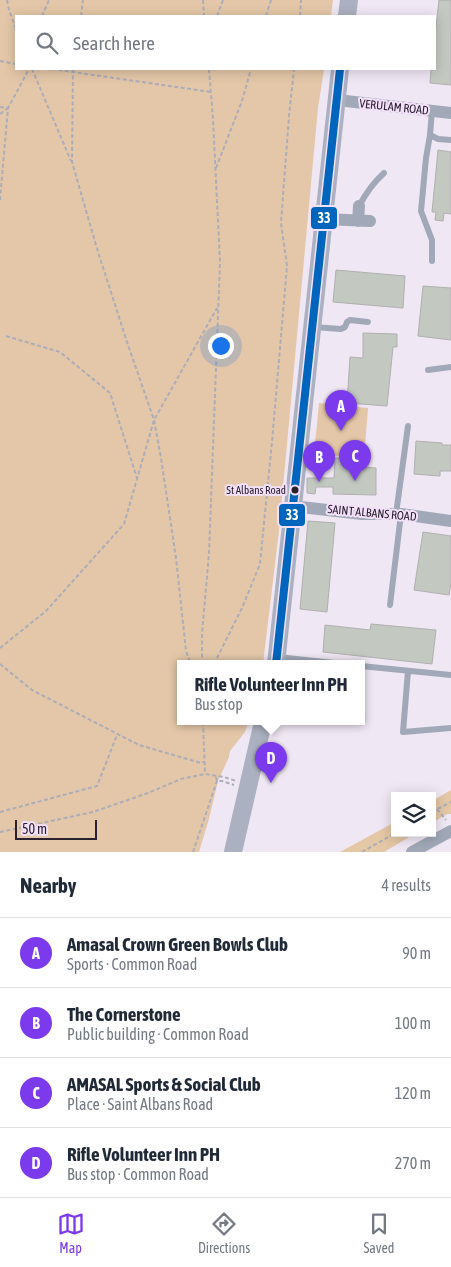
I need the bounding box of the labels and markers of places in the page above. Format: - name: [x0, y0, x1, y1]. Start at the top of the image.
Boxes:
- pin: A: [325, 390, 357, 431]
- pin: C: [339, 440, 371, 481]
- pin: B: [303, 441, 335, 482]
- place label: St Albans Road: [226, 484, 286, 496]
- marker: St Albans Road: [290, 485, 300, 495]
- pin: D: [255, 742, 287, 783]

